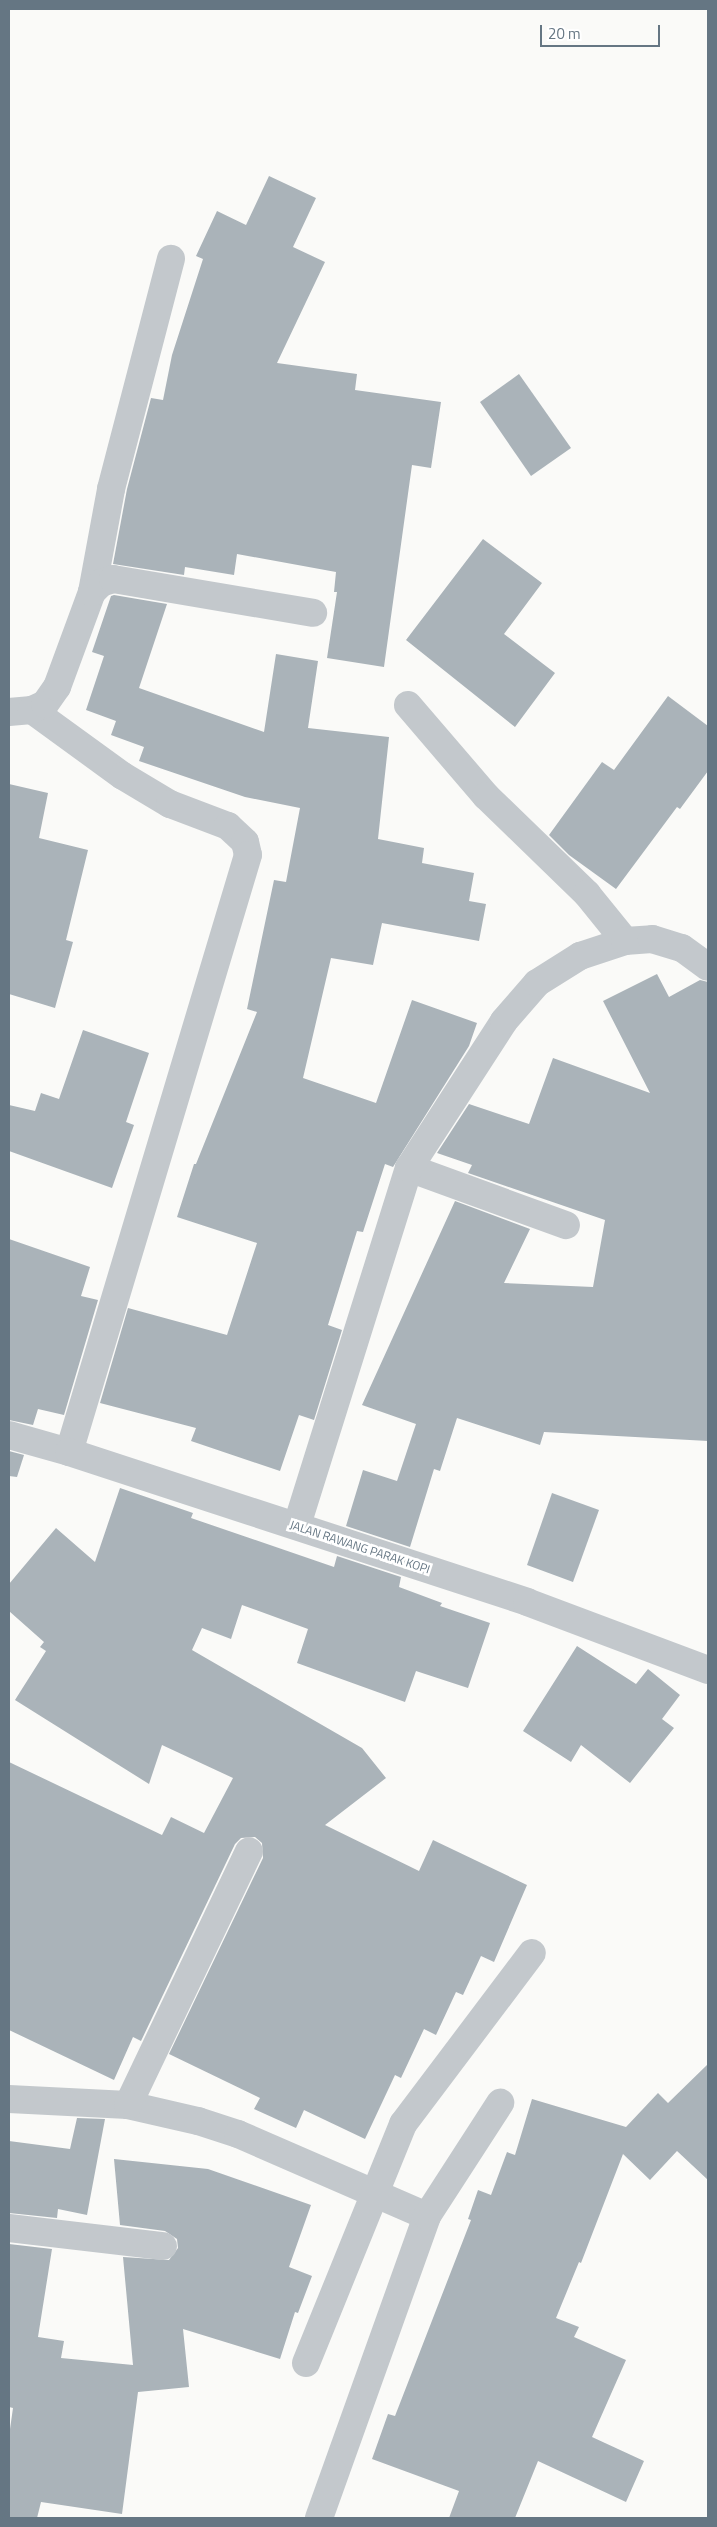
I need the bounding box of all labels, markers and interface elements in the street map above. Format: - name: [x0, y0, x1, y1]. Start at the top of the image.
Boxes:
- scale bar: [542, 15, 662, 47]
- text: 20 m: [548, 22, 581, 45]
- street label: JALAN RAWANG PARAK KOPI: [288, 1518, 432, 1576]

